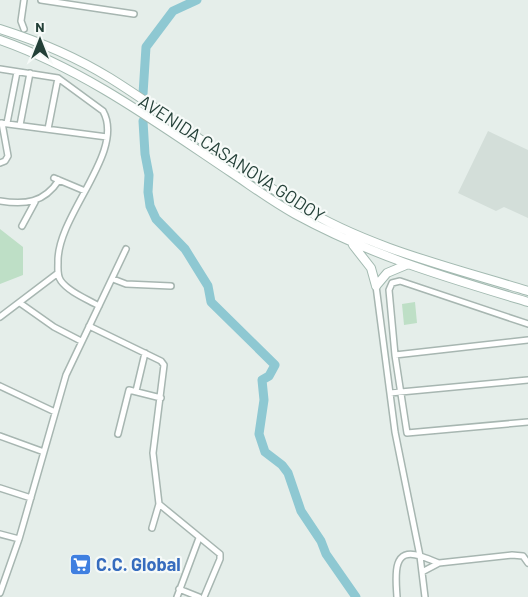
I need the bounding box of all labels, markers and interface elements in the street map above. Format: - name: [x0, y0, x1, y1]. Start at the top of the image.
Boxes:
- north arrow: [15, 15, 65, 65]
- text: N: [35, 18, 45, 35]
- street label: AVENIDA CASANOVA GODOY: [135, 90, 329, 226]
- supermarket icon: C.C. Global: [68, 552, 92, 576]
- place label: C.C. Global: [96, 553, 181, 575]

